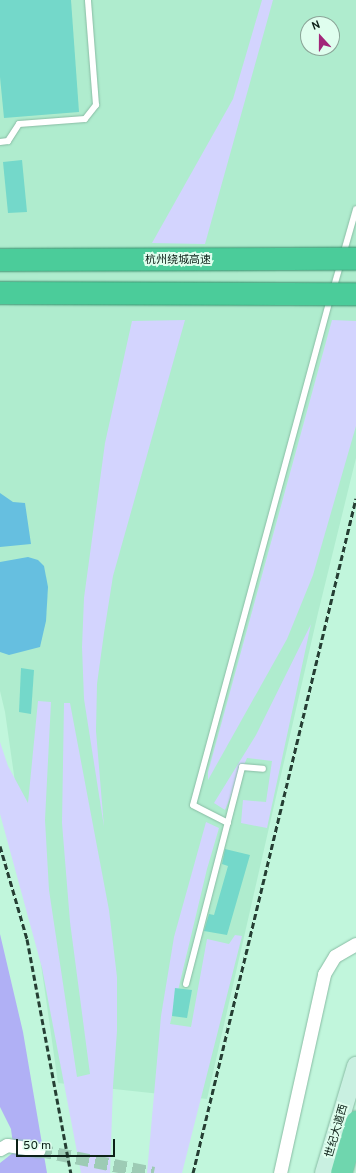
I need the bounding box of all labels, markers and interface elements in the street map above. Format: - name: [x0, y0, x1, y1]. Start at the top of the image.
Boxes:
- north arrow: [300, 16, 340, 56]
- text: N: [310, 18, 322, 34]
- street label: 杭州绕城高速: [145, 253, 211, 267]
- street label: 世纪大道西: [323, 1103, 351, 1159]
- scale bar: [18, 1131, 117, 1157]
- text: 50 m: [23, 1138, 51, 1154]

